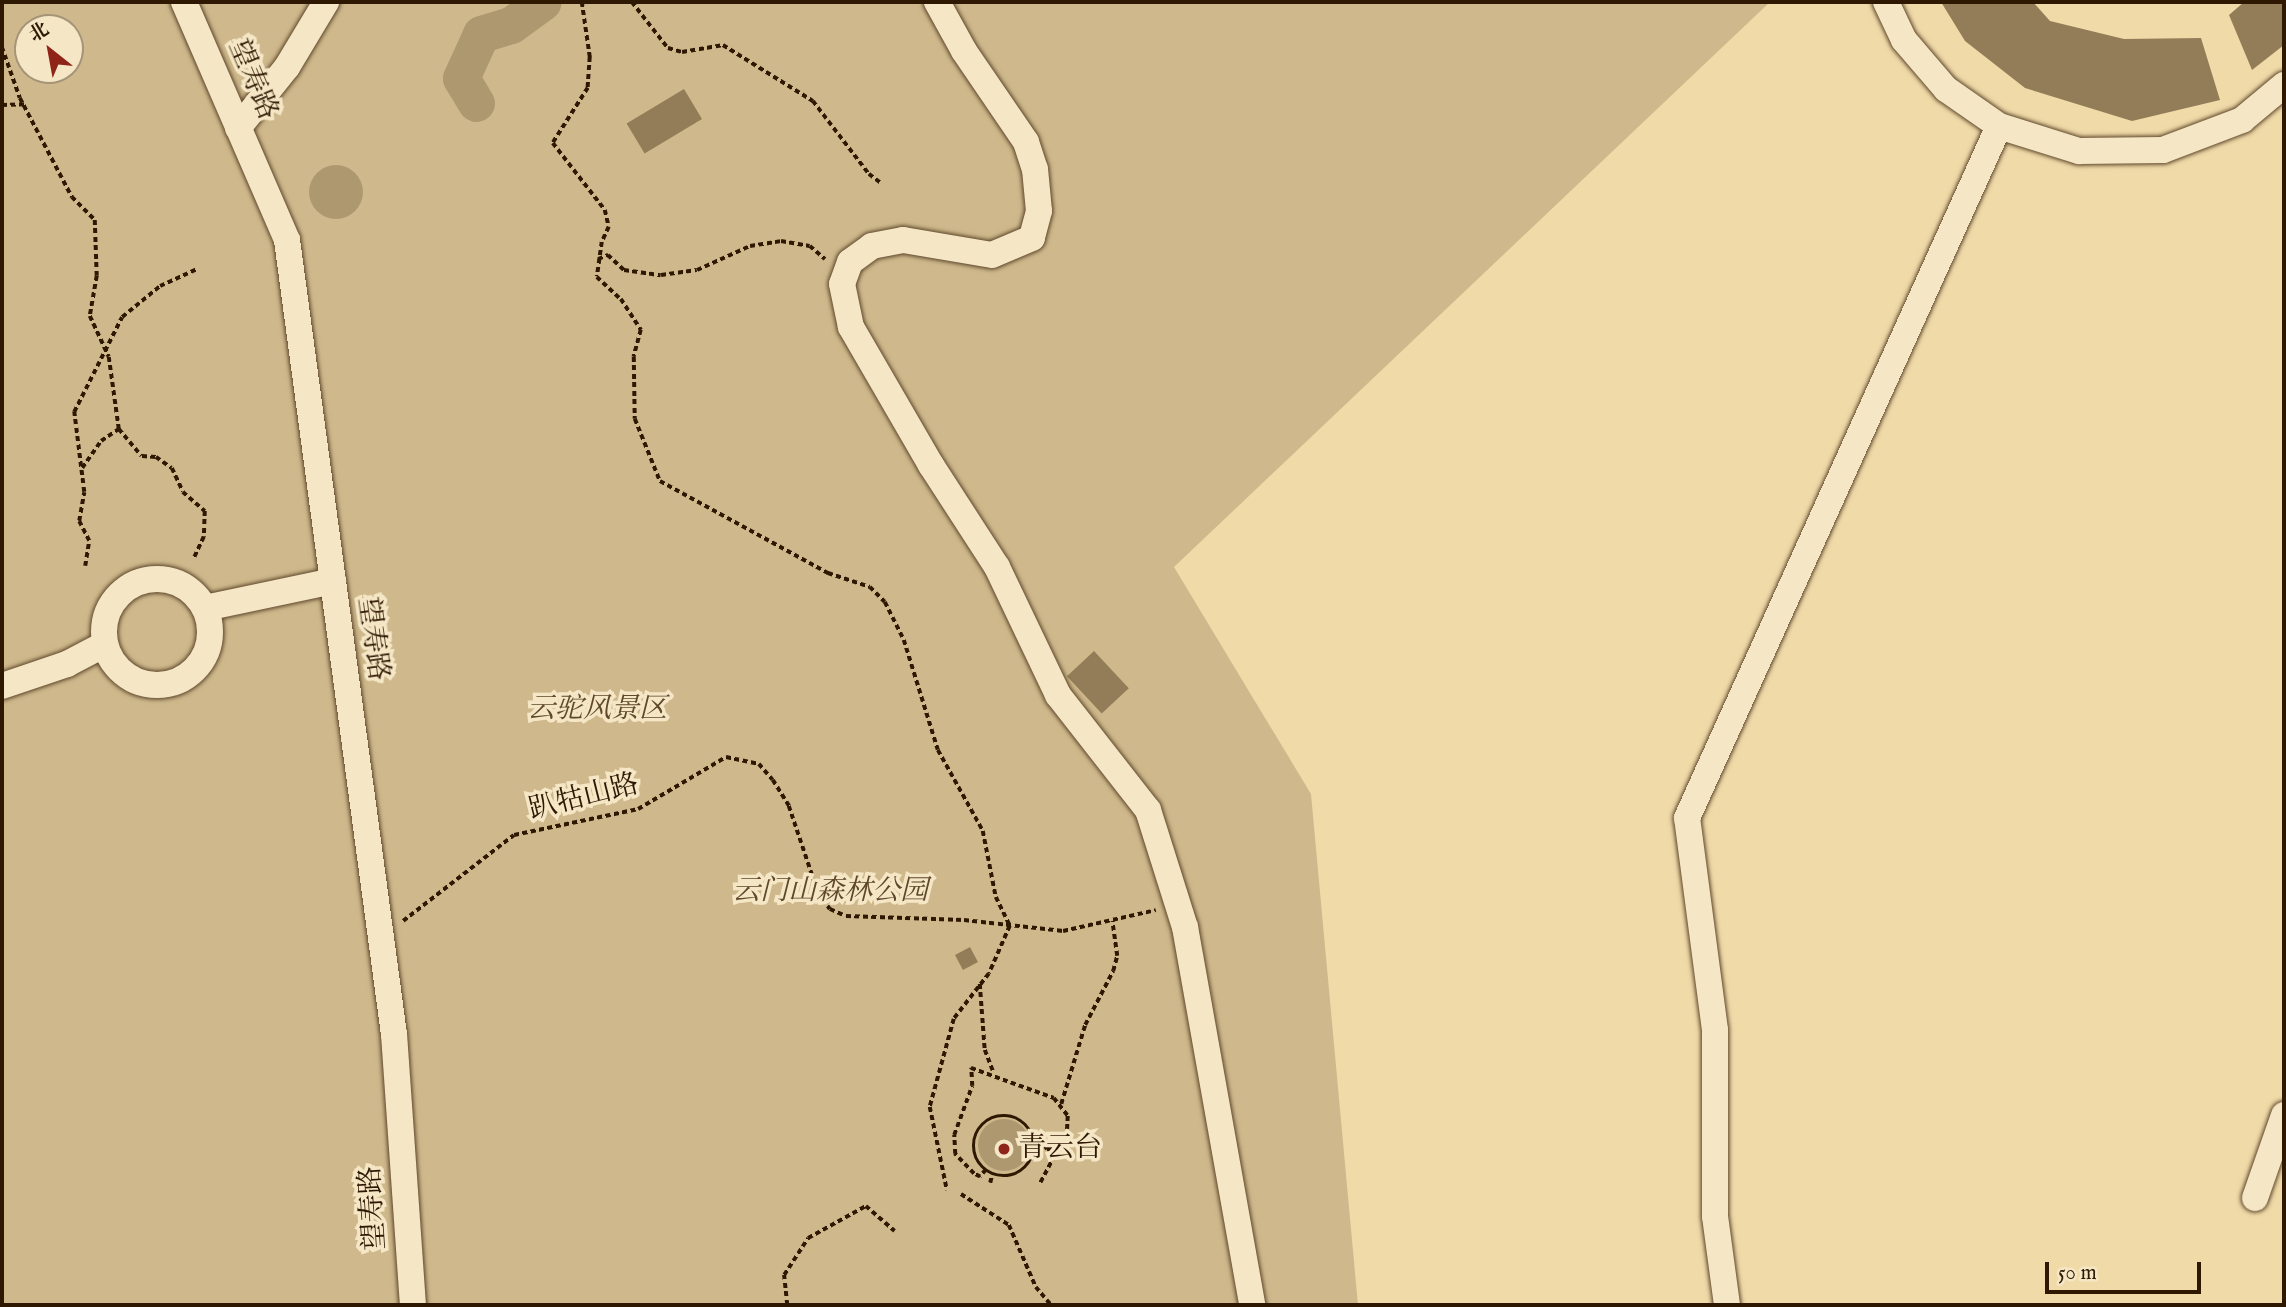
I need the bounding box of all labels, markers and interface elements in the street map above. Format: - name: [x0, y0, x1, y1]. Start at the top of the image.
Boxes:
- north arrow: [14, 14, 84, 84]
- text: 北: [25, 18, 54, 48]
- street label: 望寿路: [220, 35, 284, 125]
- street label: 望寿路: [350, 595, 394, 683]
- park label: 云驼风景区: [527, 693, 667, 727]
- street label: 趴牯山路: [526, 768, 642, 828]
- park label: 云门山森林公园: [732, 875, 928, 909]
- place label: 青云台: [1018, 1132, 1102, 1166]
- marker: 青云台: [996, 1141, 1012, 1157]
- street label: 望寿路: [354, 1165, 394, 1251]
- scale bar: [2048, 1248, 2204, 1292]
- text: 50 m: [2058, 1260, 2097, 1287]

